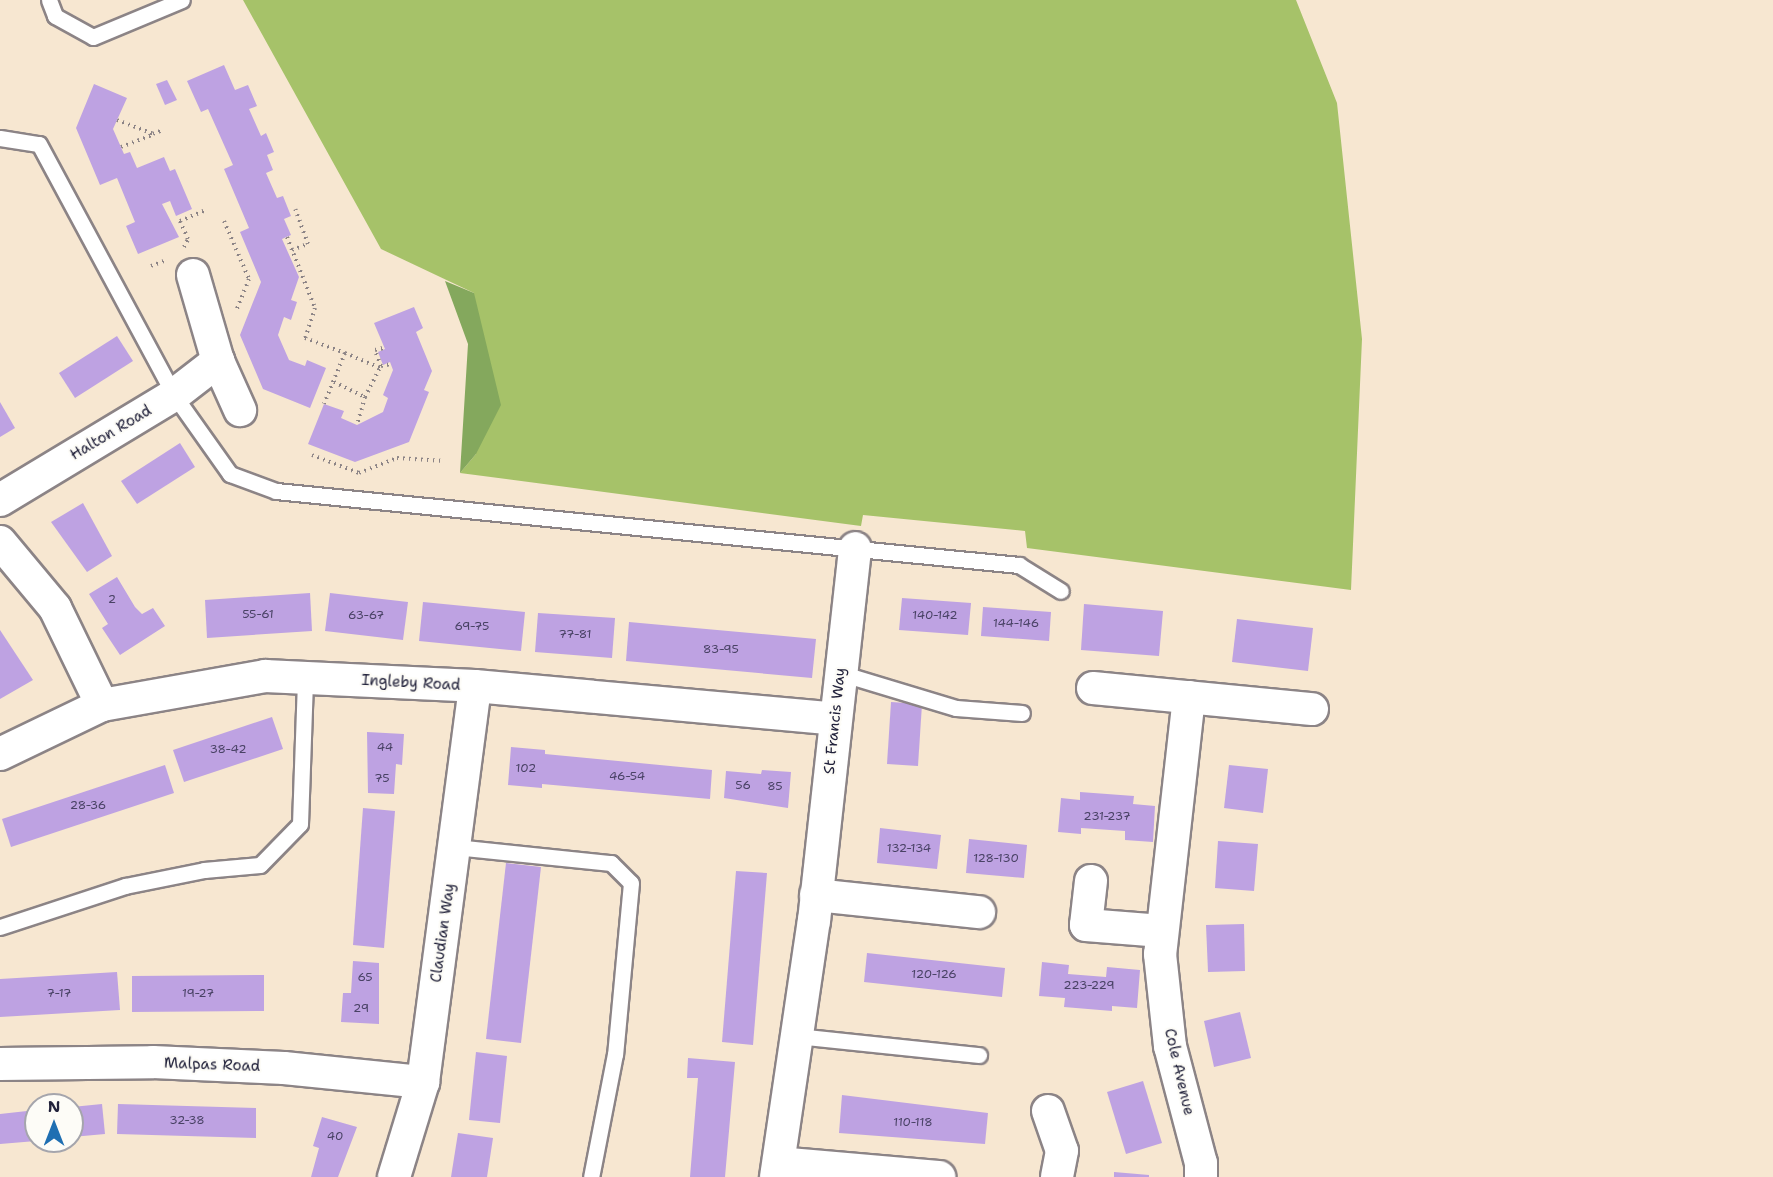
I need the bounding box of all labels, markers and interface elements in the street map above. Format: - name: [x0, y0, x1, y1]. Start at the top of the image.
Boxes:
- street label: Halton Road: [67, 402, 155, 464]
- house number: 2: [108, 593, 116, 607]
- house number: 55-61: [242, 608, 274, 622]
- house number: 63-67: [348, 609, 384, 623]
- house number: 140-142: [912, 609, 958, 623]
- house number: 144-146: [993, 617, 1039, 631]
- house number: 69-75: [455, 620, 489, 634]
- house number: 77-81: [558, 628, 592, 642]
- house number: 83-95: [703, 643, 739, 657]
- street label: St Francis Way: [820, 667, 850, 775]
- street label: Ingleby Road: [361, 671, 461, 695]
- house number: 44: [377, 741, 393, 755]
- house number: 38-42: [209, 743, 247, 757]
- house number: 102: [516, 762, 536, 776]
- house number: 46-54: [609, 770, 645, 784]
- house number: 75: [374, 772, 390, 786]
- house number: 56: [735, 779, 751, 793]
- house number: 85: [767, 780, 783, 794]
- house number: 28-36: [70, 799, 106, 813]
- house number: 231-237: [1083, 810, 1131, 824]
- house number: 132-134: [887, 842, 931, 856]
- house number: 128-130: [973, 852, 1019, 866]
- street label: Claudian Way: [427, 882, 459, 984]
- house number: 120-126: [911, 968, 957, 982]
- house number: 65: [357, 971, 373, 985]
- house number: 223-229: [1063, 979, 1115, 993]
- house number: 7-17: [47, 987, 71, 1001]
- house number: 19-27: [182, 987, 214, 1001]
- house number: 29: [353, 1002, 369, 1016]
- street label: Cole Avenue: [1160, 1027, 1198, 1117]
- street label: Malpas Road: [164, 1054, 260, 1076]
- north arrow: [24, 1093, 84, 1153]
- text: N: [48, 1096, 60, 1117]
- house number: 32-38: [169, 1114, 205, 1128]
- house number: 110-118: [893, 1116, 933, 1130]
- house number: 40: [327, 1130, 343, 1144]

